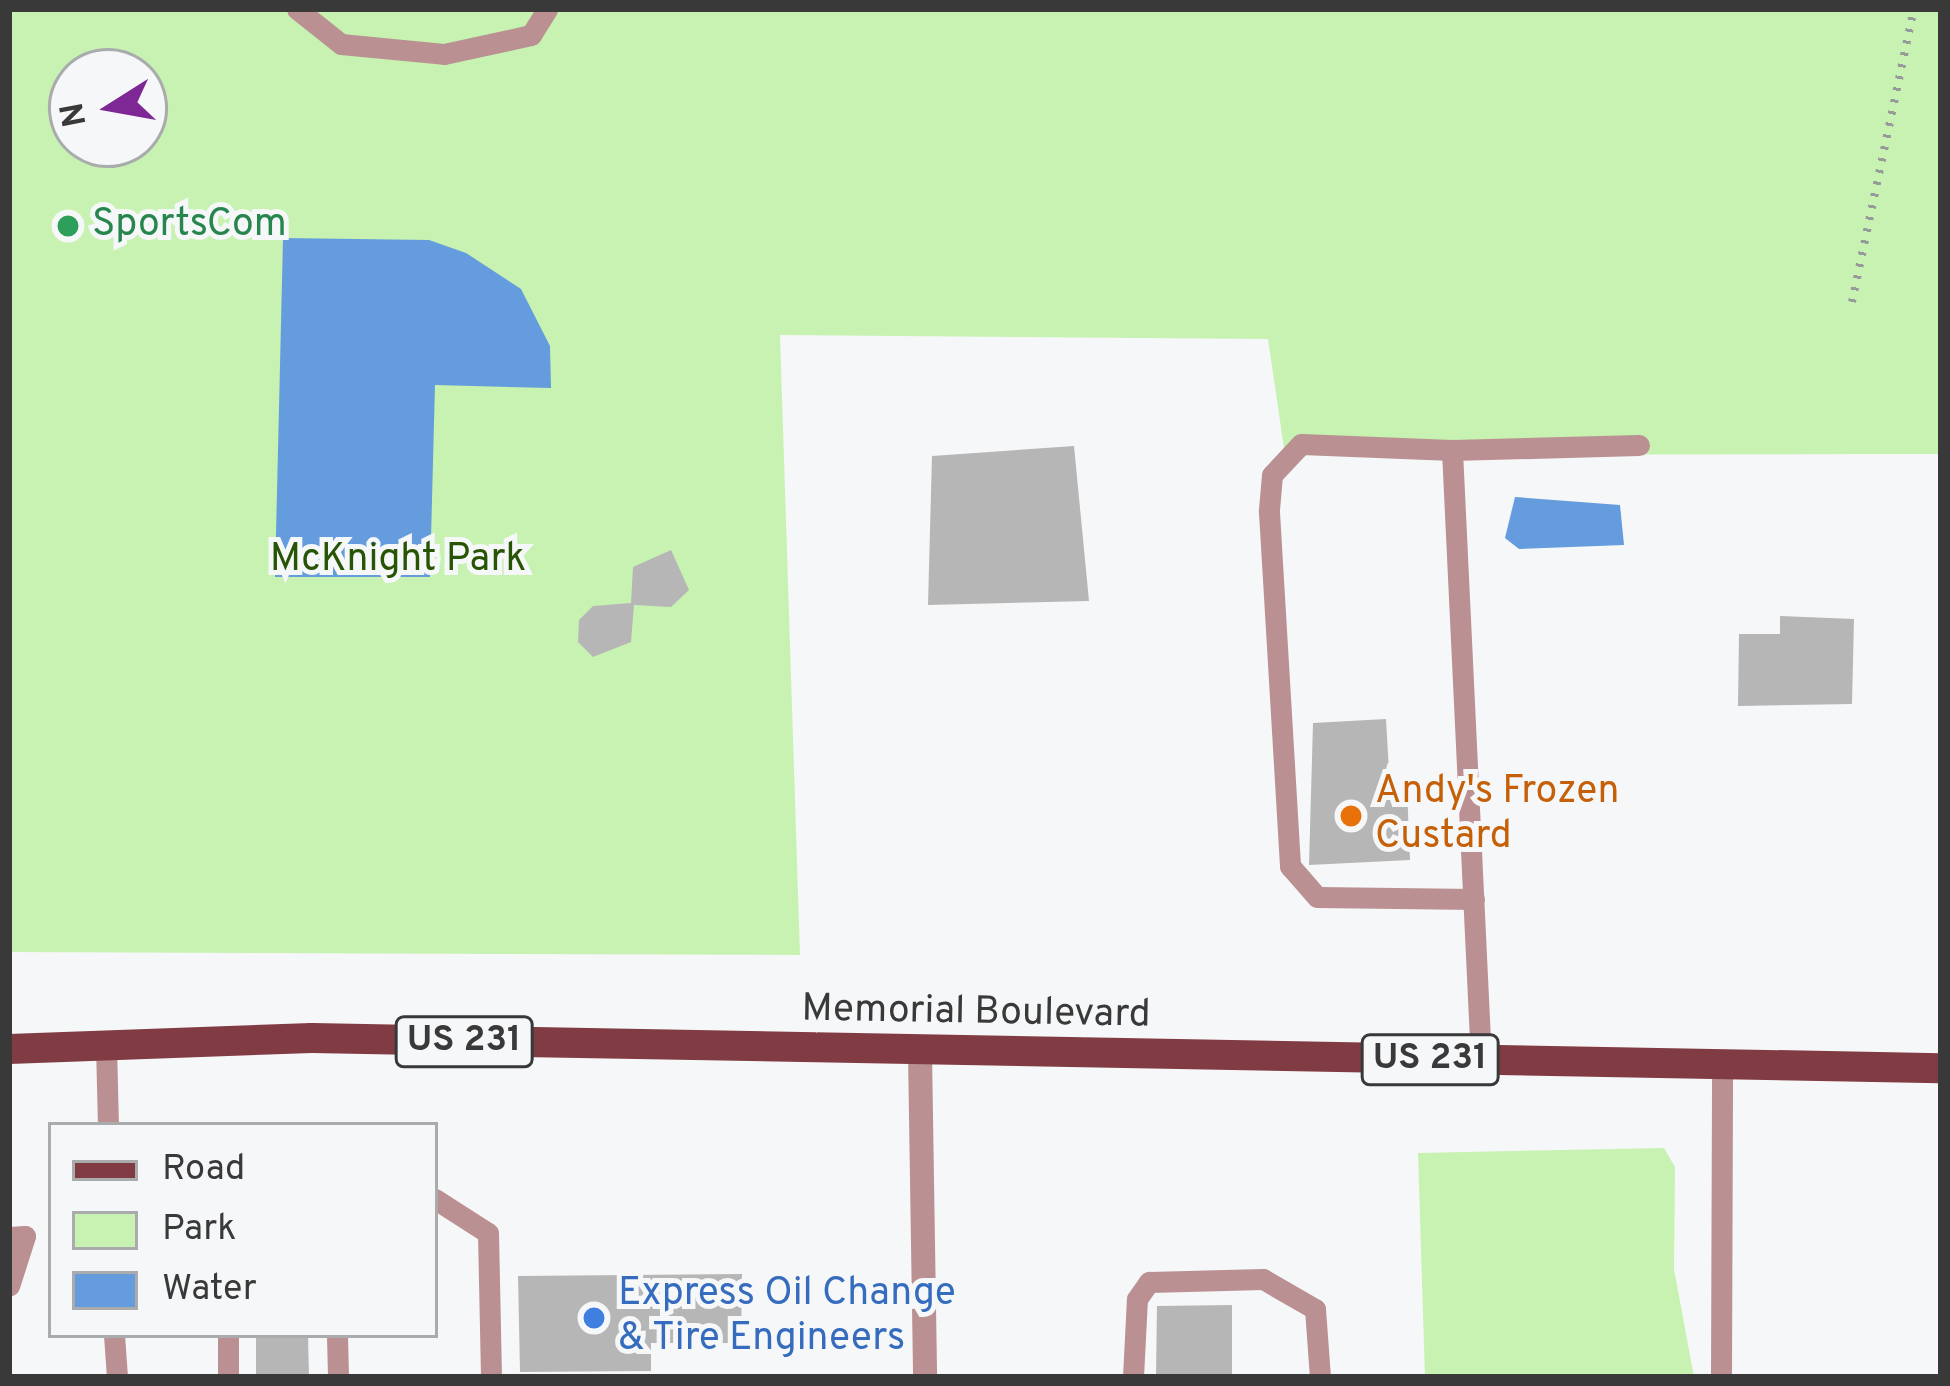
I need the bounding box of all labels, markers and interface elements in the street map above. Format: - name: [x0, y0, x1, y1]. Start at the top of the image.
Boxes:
- north arrow: [48, 48, 168, 168]
- text: N: [53, 99, 98, 130]
- place label: SportsCom: [92, 203, 287, 249]
- marker: SportsCom: [55, 213, 81, 239]
- park label: McKnight Park: [270, 538, 526, 584]
- place label: Andy's Frozen Custard: [1375, 771, 1620, 862]
- marker: Andy's Frozen Custard: [1338, 803, 1364, 829]
- street label: Memorial Boulevard: [801, 988, 1151, 1040]
- road number: US 231: [392, 1012, 536, 1072]
- road number: US 231: [1358, 1030, 1502, 1090]
- legend: [48, 1122, 438, 1338]
- text: Road: [162, 1147, 245, 1193]
- text: Park: [162, 1207, 236, 1253]
- text: Water: [162, 1267, 257, 1313]
- place label: Express Oil Change & Tire Engineers: [618, 1273, 956, 1364]
- marker: Express Oil Change & Tire Engineers: [581, 1305, 607, 1331]

